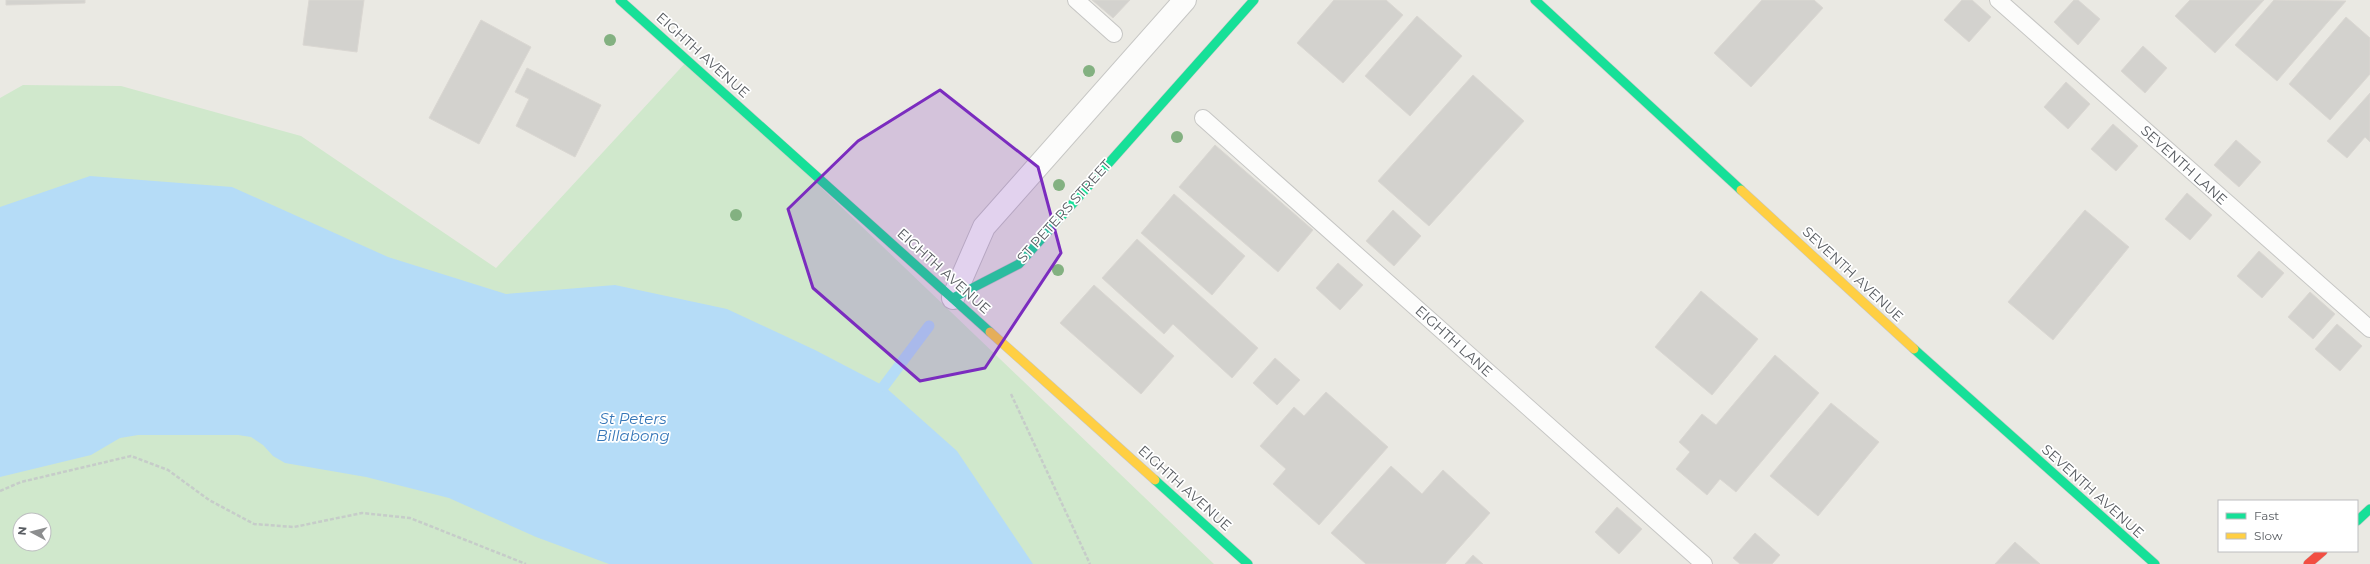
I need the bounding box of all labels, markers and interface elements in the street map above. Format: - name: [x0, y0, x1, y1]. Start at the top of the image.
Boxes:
- street label: EIGHTH AVENUE: [653, 8, 753, 102]
- street label: SEVENTH LANE: [2137, 121, 2231, 209]
- street label: ST PETERS STREET: [1013, 156, 1115, 266]
- street label: SEVENTH AVENUE: [1799, 223, 1907, 325]
- street label: EIGHTH AVENUE: [894, 224, 994, 318]
- street label: EIGHTH LANE: [1412, 302, 1496, 380]
- water label: St Peters Billabong: [596, 409, 670, 445]
- street label: SEVENTH AVENUE: [2038, 440, 2148, 542]
- street label: EIGHTH AVENUE: [1135, 441, 1235, 535]
- legend: [2218, 500, 2358, 552]
- text: Fast: [2254, 508, 2279, 523]
- north arrow: [12, 512, 52, 552]
- text: N: [15, 526, 30, 536]
- text: Slow: [2254, 528, 2283, 543]

